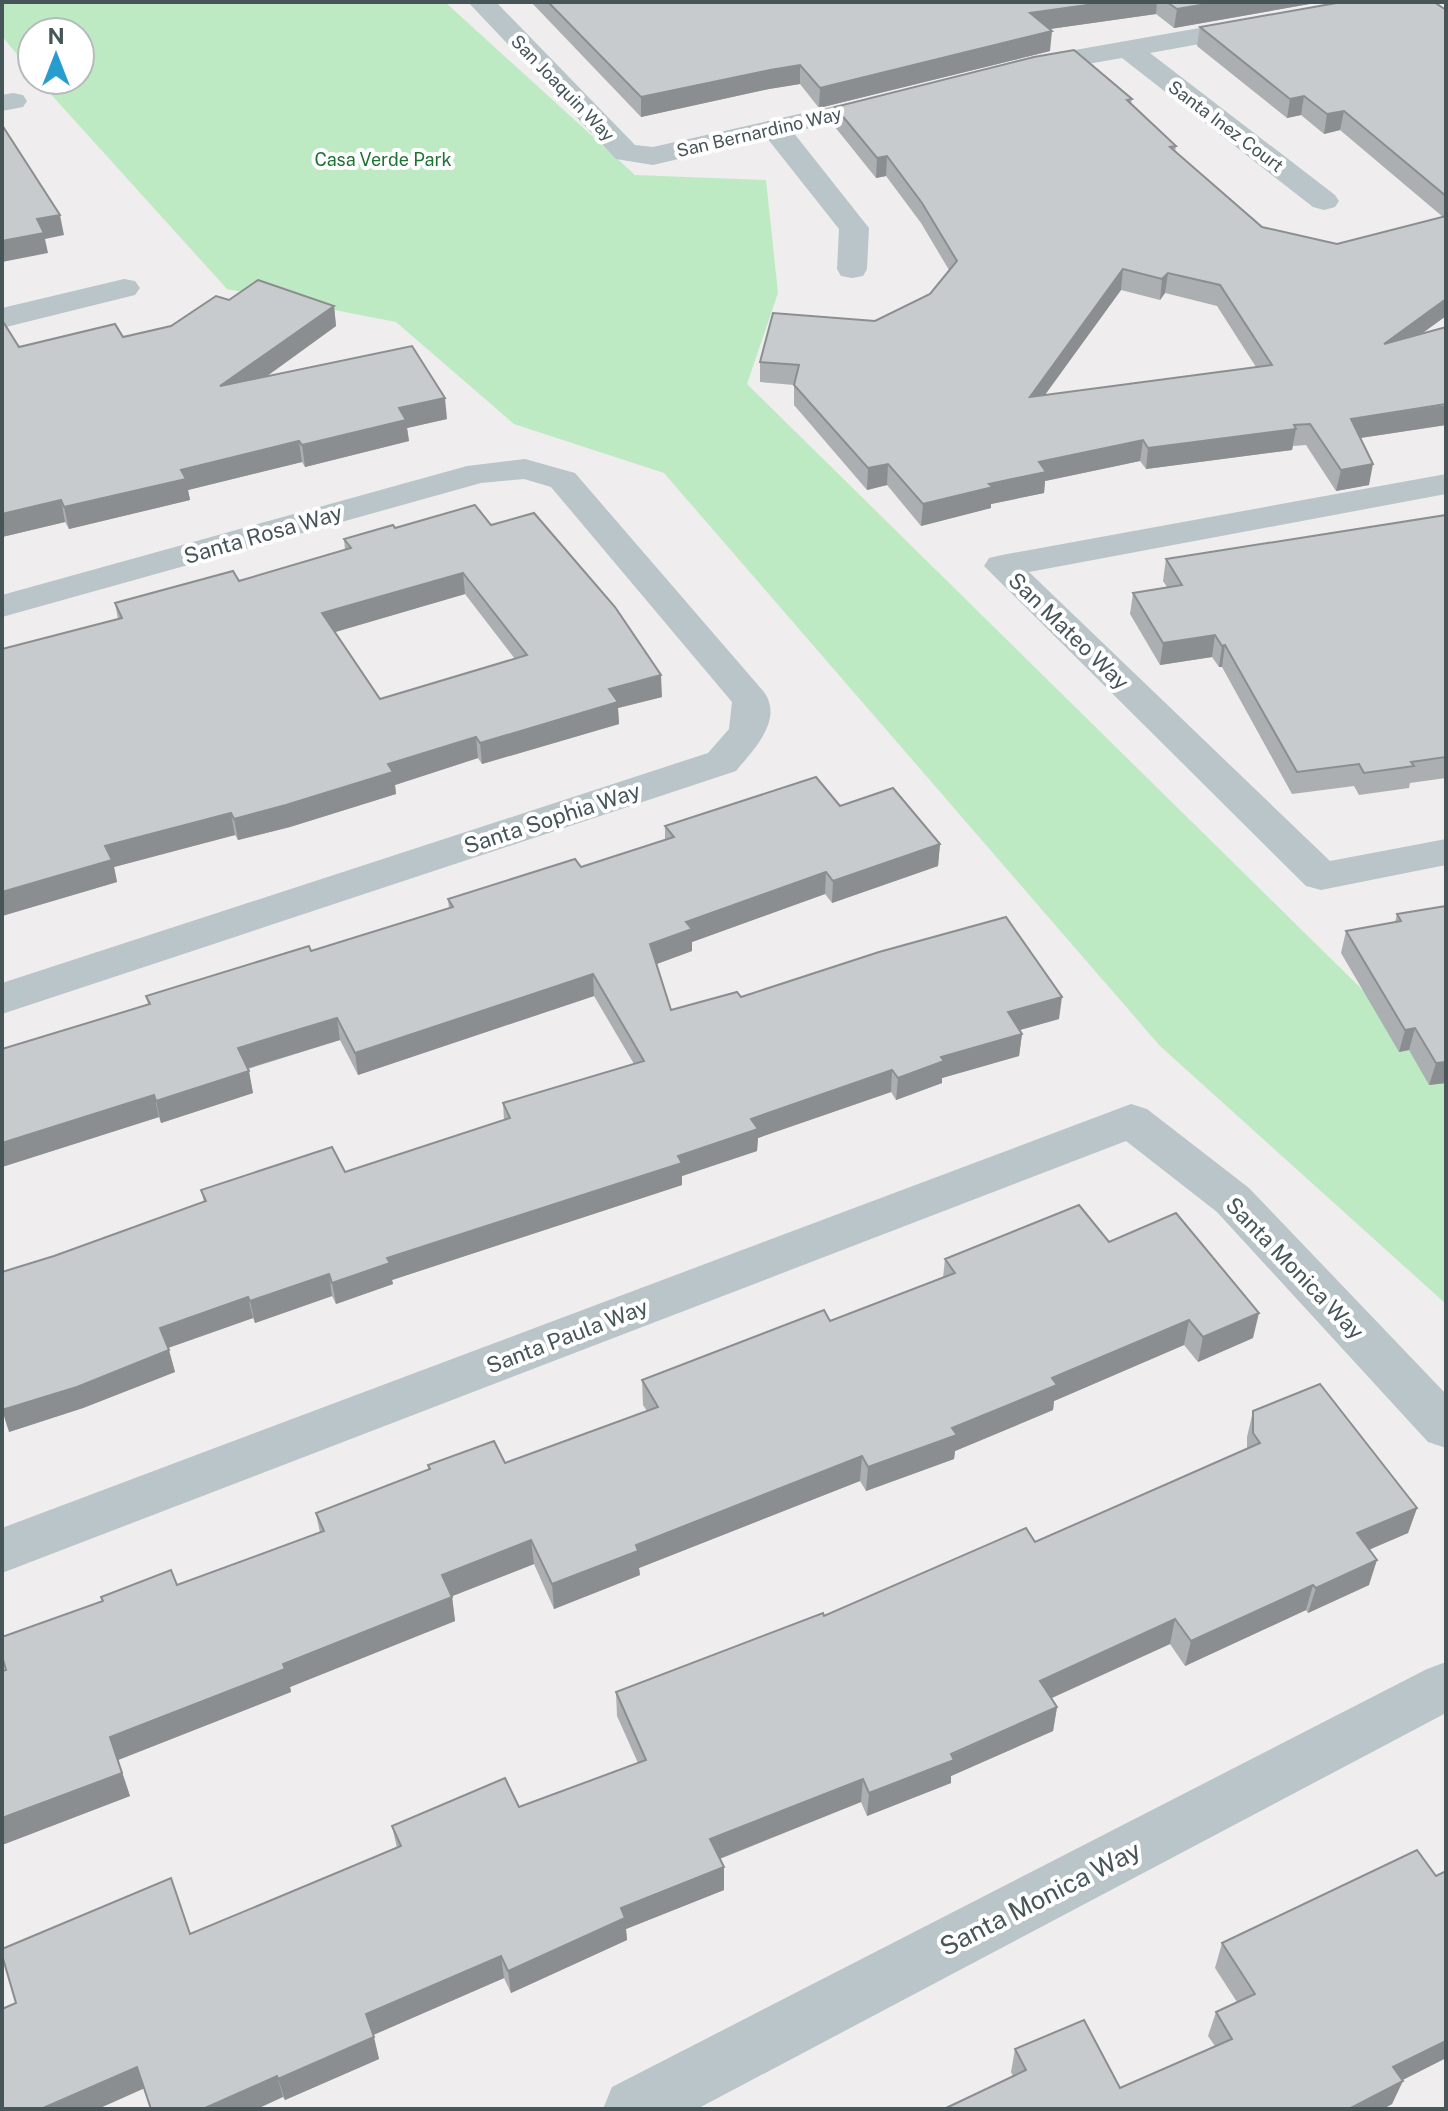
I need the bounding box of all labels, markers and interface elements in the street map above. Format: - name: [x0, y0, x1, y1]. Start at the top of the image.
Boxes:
- north arrow: [16, 16, 96, 96]
- text: N: [47, 23, 65, 49]
- street label: San Joaquin Way: [507, 30, 619, 146]
- street label: Santa Inez Court: [1164, 76, 1288, 176]
- street label: San Bernardino Way: [674, 103, 844, 161]
- park label: Casa Verde Park: [314, 149, 452, 170]
- street label: Santa Rosa Way: [181, 499, 345, 569]
- street label: San Mateo Way: [1003, 567, 1135, 695]
- street label: Santa Sophia Way: [460, 777, 644, 859]
- street label: Santa Monica Way: [1221, 1192, 1370, 1345]
- street label: Santa Paula Way: [482, 1293, 652, 1379]
- street label: Santa Monica Way: [934, 1834, 1146, 1962]

